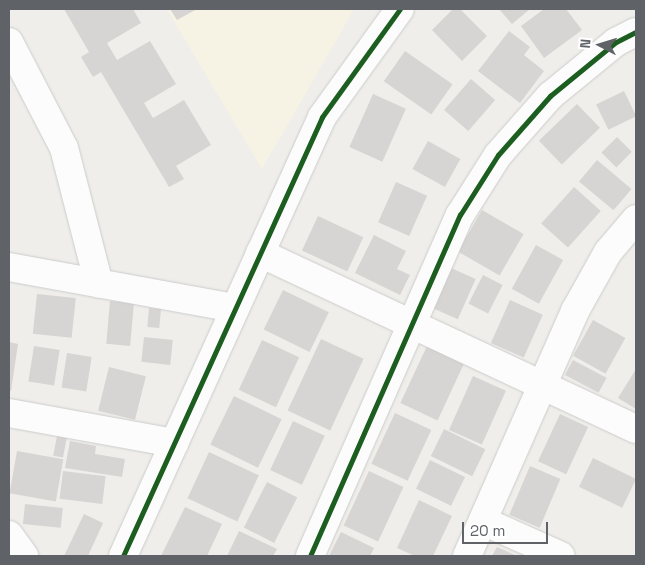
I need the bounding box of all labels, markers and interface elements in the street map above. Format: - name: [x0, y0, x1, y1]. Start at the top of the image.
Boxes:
- north arrow: [575, 20, 625, 70]
- text: N: [576, 38, 594, 49]
- scale bar: [465, 512, 551, 544]
- text: 20 m: [470, 521, 505, 540]

